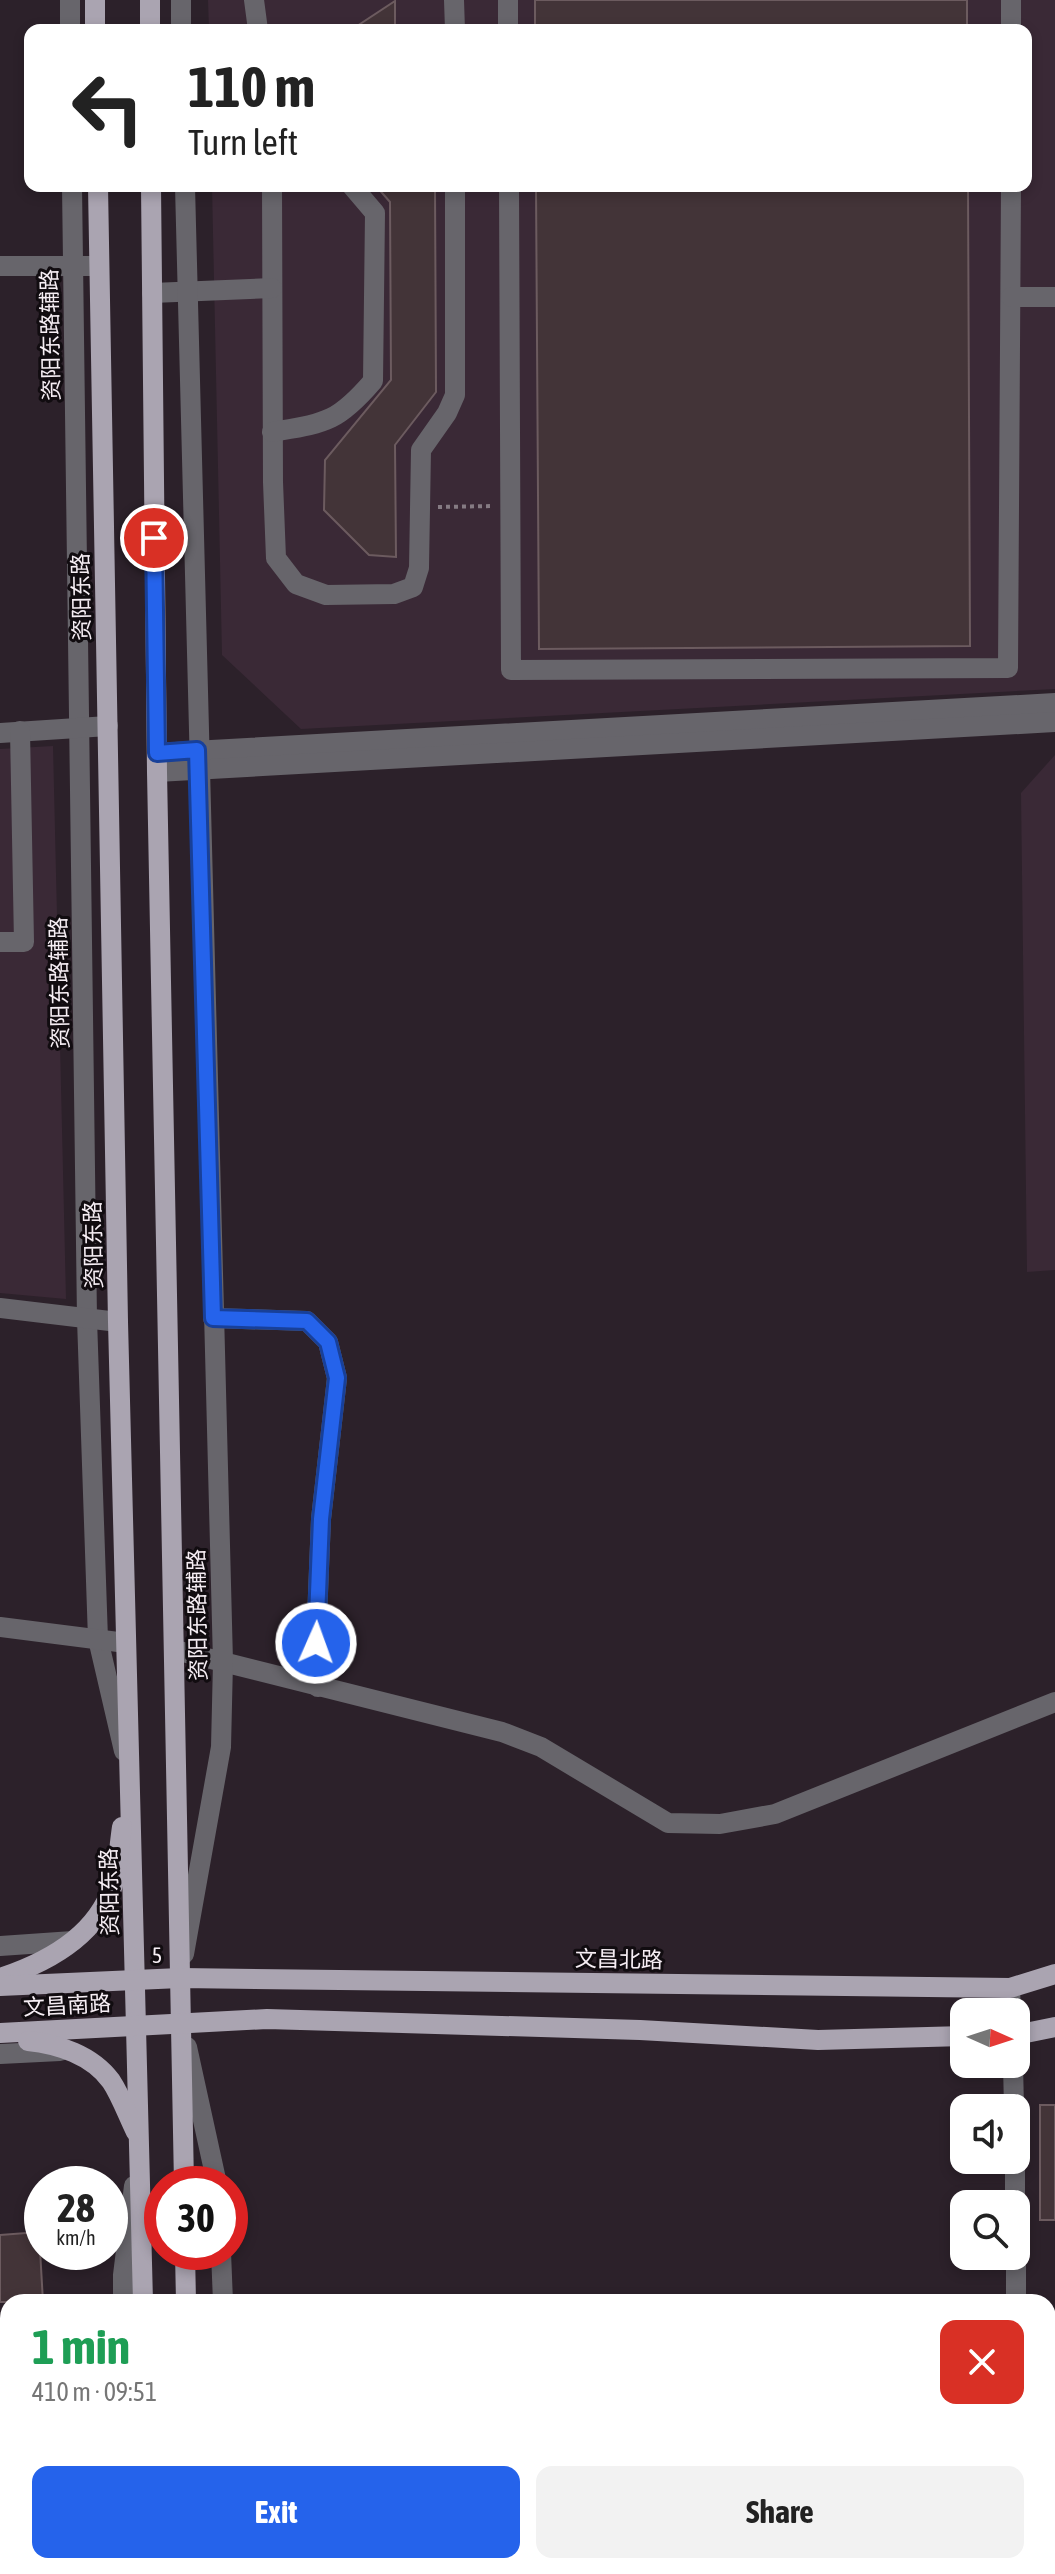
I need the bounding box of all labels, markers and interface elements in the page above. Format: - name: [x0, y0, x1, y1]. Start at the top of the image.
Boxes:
- text: 110 m: [188, 55, 315, 119]
- icon: left: [56, 56, 160, 160]
- text: Turn left: [188, 121, 298, 163]
- street label: 资阳东路辅路: [36, 269, 64, 401]
- pin: [120, 504, 188, 572]
- icon: arrive: [132, 516, 176, 560]
- street label: 资阳东路: [67, 553, 95, 641]
- street label: 资阳东路辅路: [45, 917, 73, 1049]
- street label: 资阳东路: [79, 1201, 107, 1289]
- street label: 资阳东路辅路: [183, 1549, 211, 1681]
- position arrow: [274, 1601, 358, 1685]
- street label: 资阳东路: [95, 1848, 123, 1936]
- street label: 5: [152, 1942, 162, 1968]
- street label: 文昌北路: [575, 1945, 663, 1973]
- street label: 文昌南路: [22, 1990, 112, 2020]
- north arrow: [950, 1998, 1030, 2078]
- map controls: [950, 1998, 1030, 2270]
- button: sound: [950, 2094, 1030, 2174]
- speed limit sign: 30: [144, 2166, 248, 2270]
- text: 28: [57, 2185, 95, 2230]
- button: search: [950, 2190, 1030, 2270]
- text: km/h: [56, 2226, 96, 2249]
- text: 1 min: [32, 2319, 130, 2374]
- button: close: [940, 2320, 1024, 2404]
- text: 410 m · 09:51: [32, 2377, 157, 2407]
- button: Exit: [32, 2466, 520, 2558]
- button: Share: [536, 2466, 1024, 2558]

